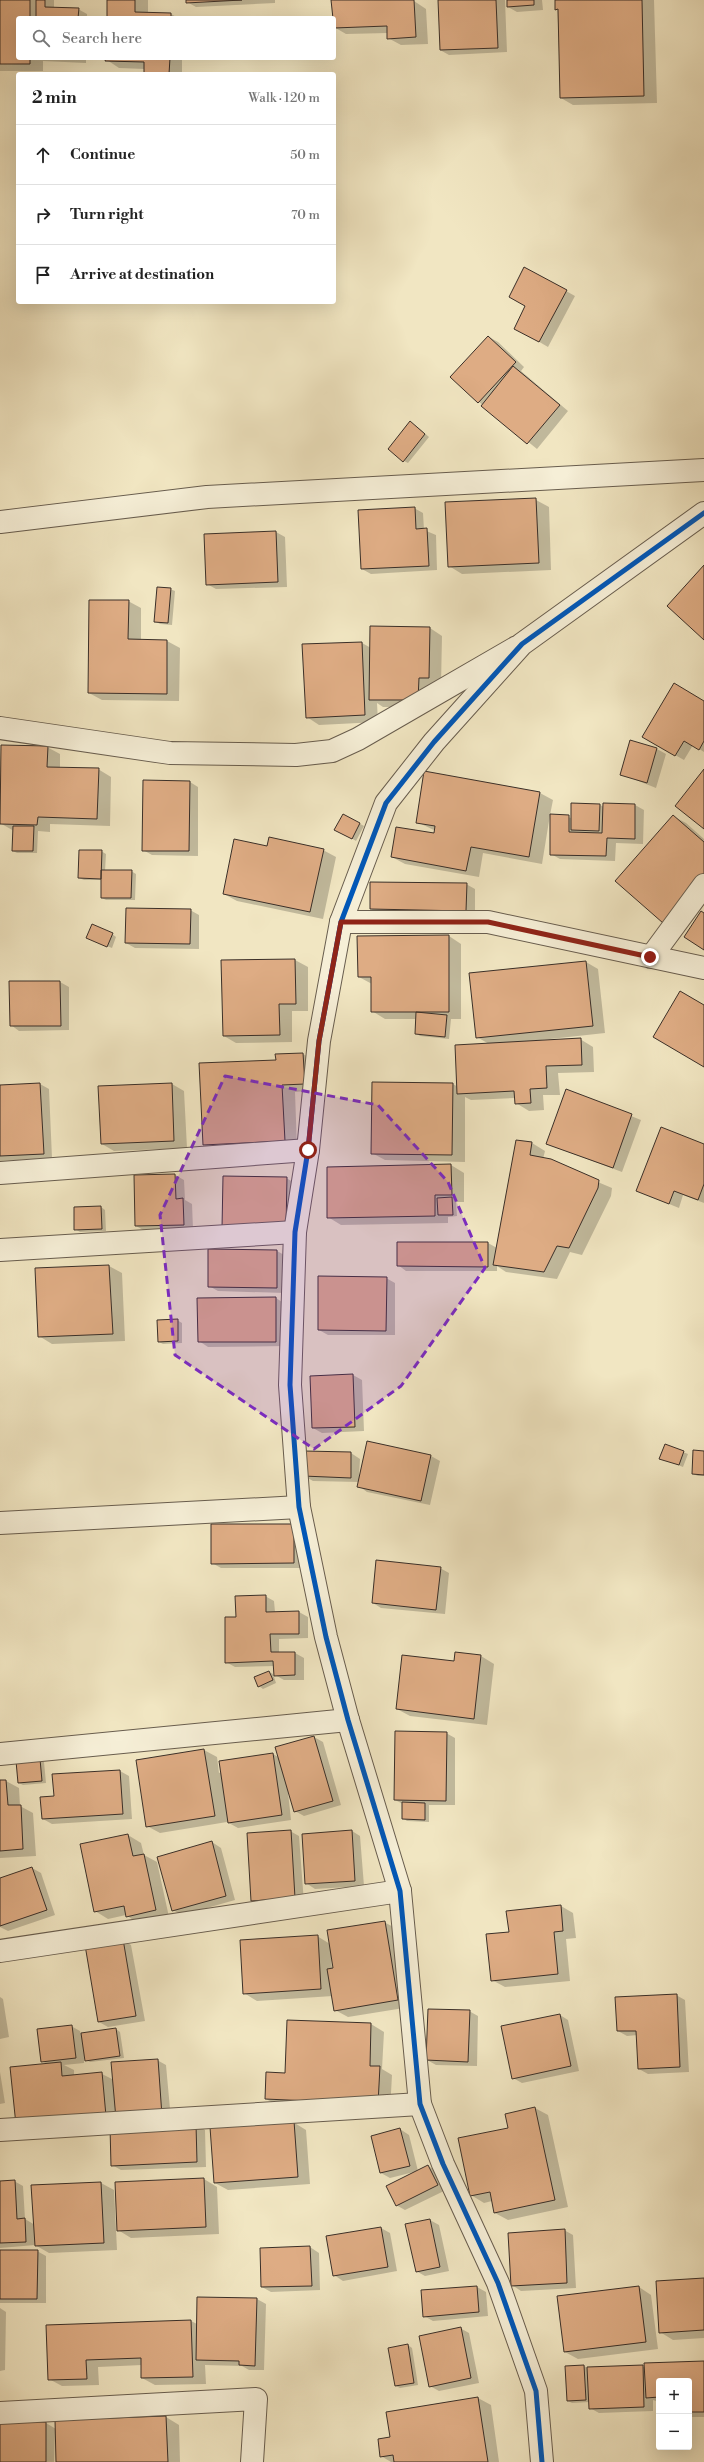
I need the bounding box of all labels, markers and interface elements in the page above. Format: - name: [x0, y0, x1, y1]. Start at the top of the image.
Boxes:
- search box: [16, 16, 336, 60]
- icon: search: [30, 27, 52, 49]
- text: Search here: [62, 29, 142, 48]
- text: 2 min: [32, 87, 77, 109]
- text: Walk · 120 m: [248, 90, 320, 106]
- icon: ahead: [32, 144, 54, 166]
- text: Continue: [70, 145, 135, 164]
- text: 50 m: [290, 147, 320, 163]
- icon: right: [32, 204, 54, 226]
- text: Turn right: [70, 205, 144, 224]
- text: 70 m: [291, 207, 320, 223]
- icon: arrive: [32, 264, 54, 286]
- text: Arrive at destination: [70, 265, 214, 284]
- route end: [641, 948, 659, 966]
- route start: [299, 1141, 317, 1159]
- map controls: [656, 2378, 692, 2450]
- button: +: [656, 2378, 692, 2414]
- button: −: [656, 2414, 692, 2450]

